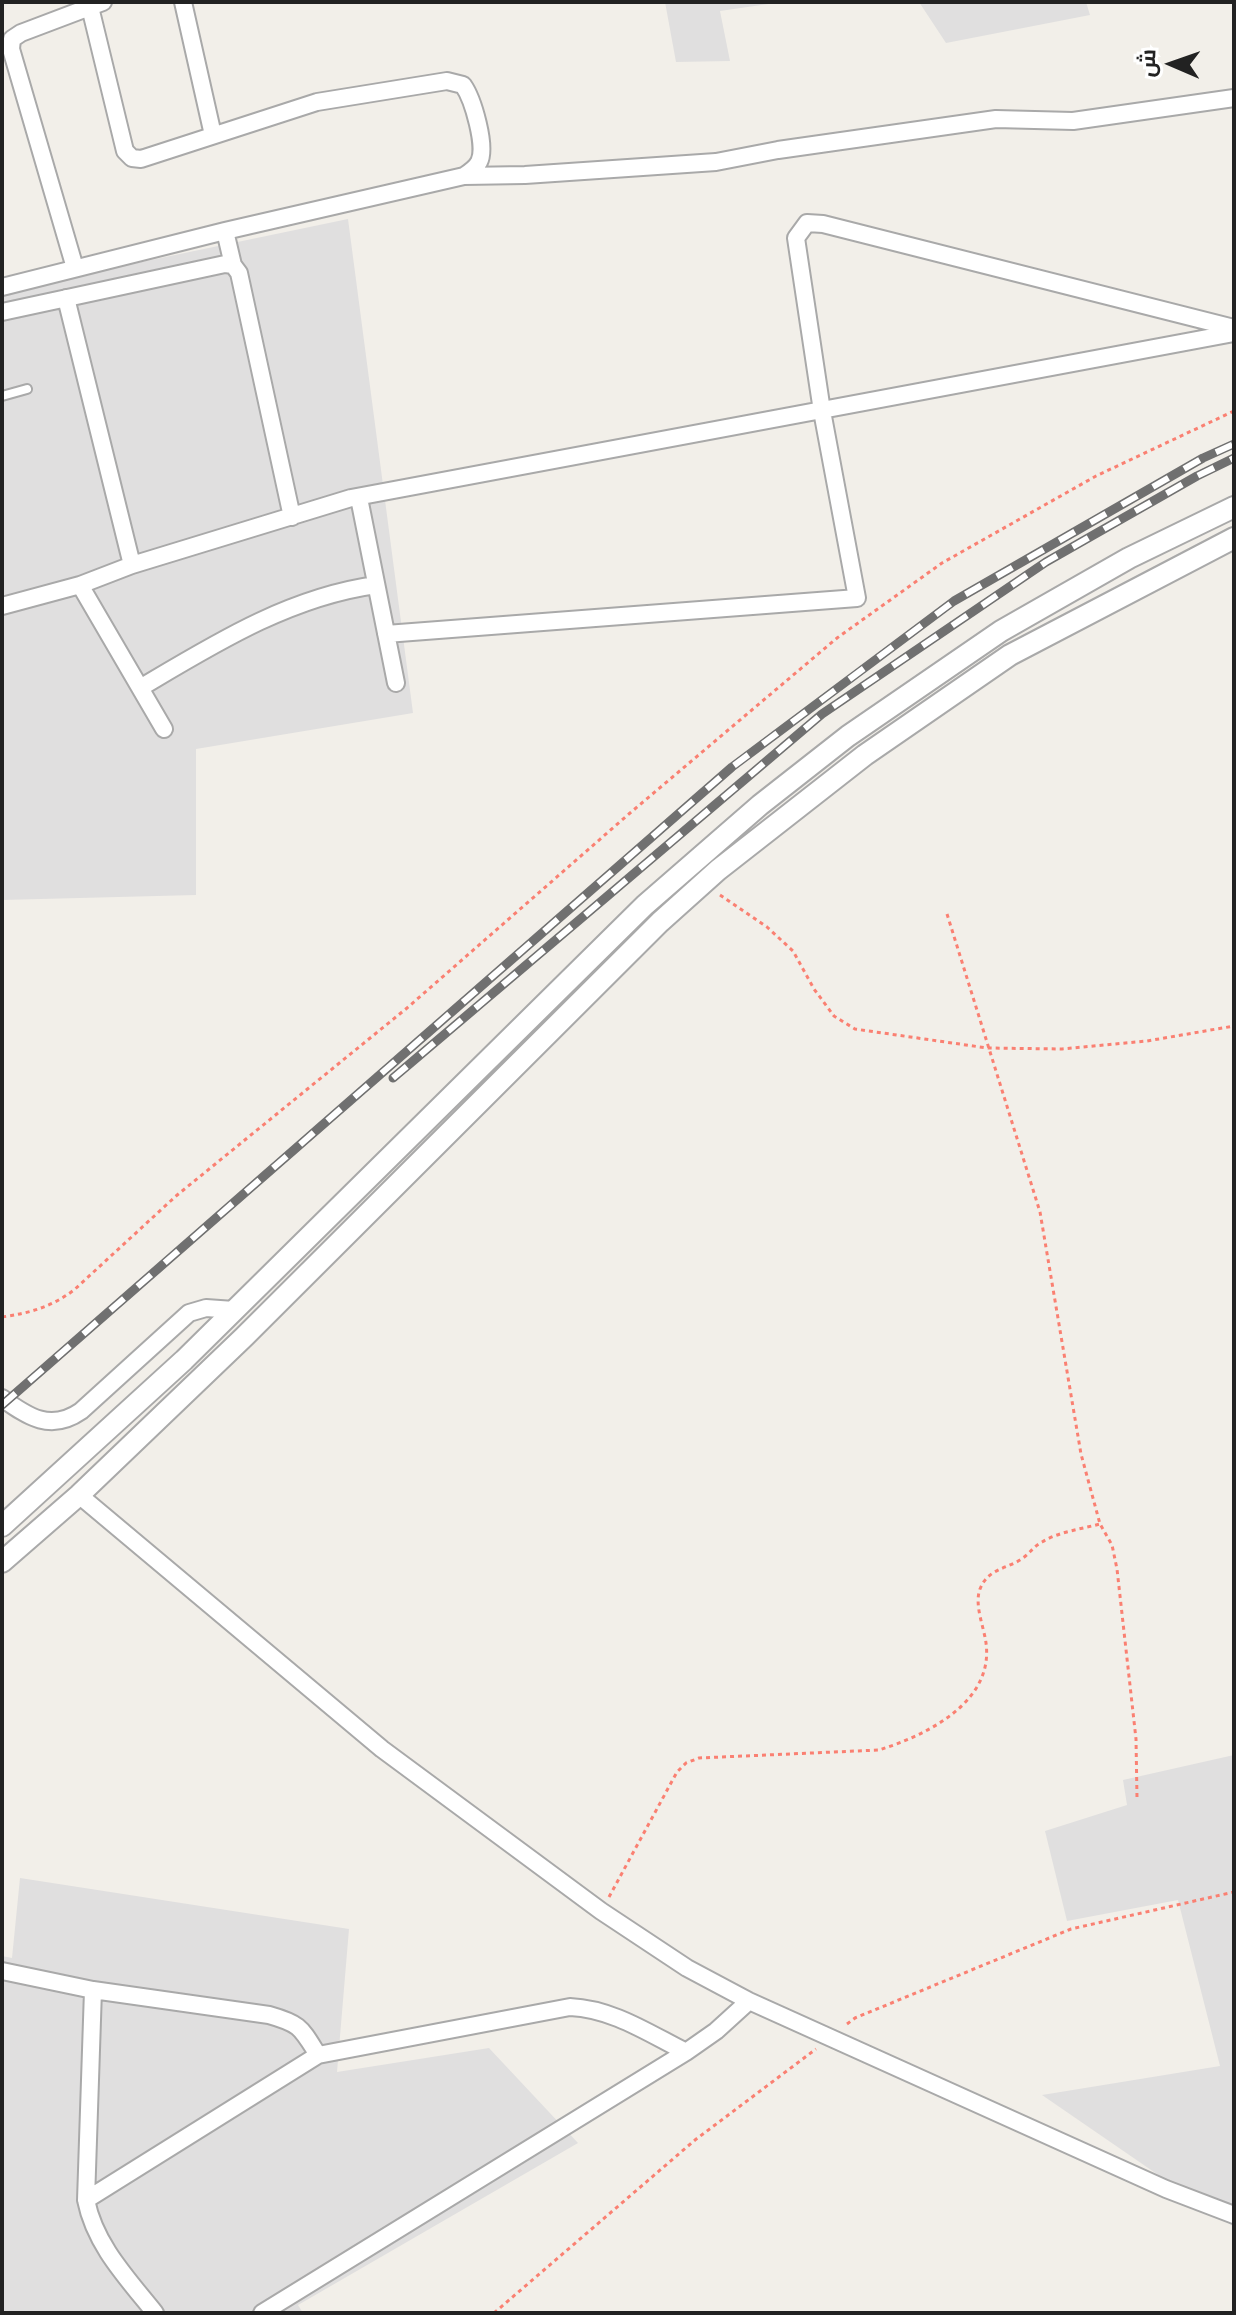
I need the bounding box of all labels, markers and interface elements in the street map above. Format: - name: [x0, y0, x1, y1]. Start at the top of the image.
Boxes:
- north arrow: [1132, 24, 1212, 104]
- text: ش: [1134, 49, 1161, 78]

